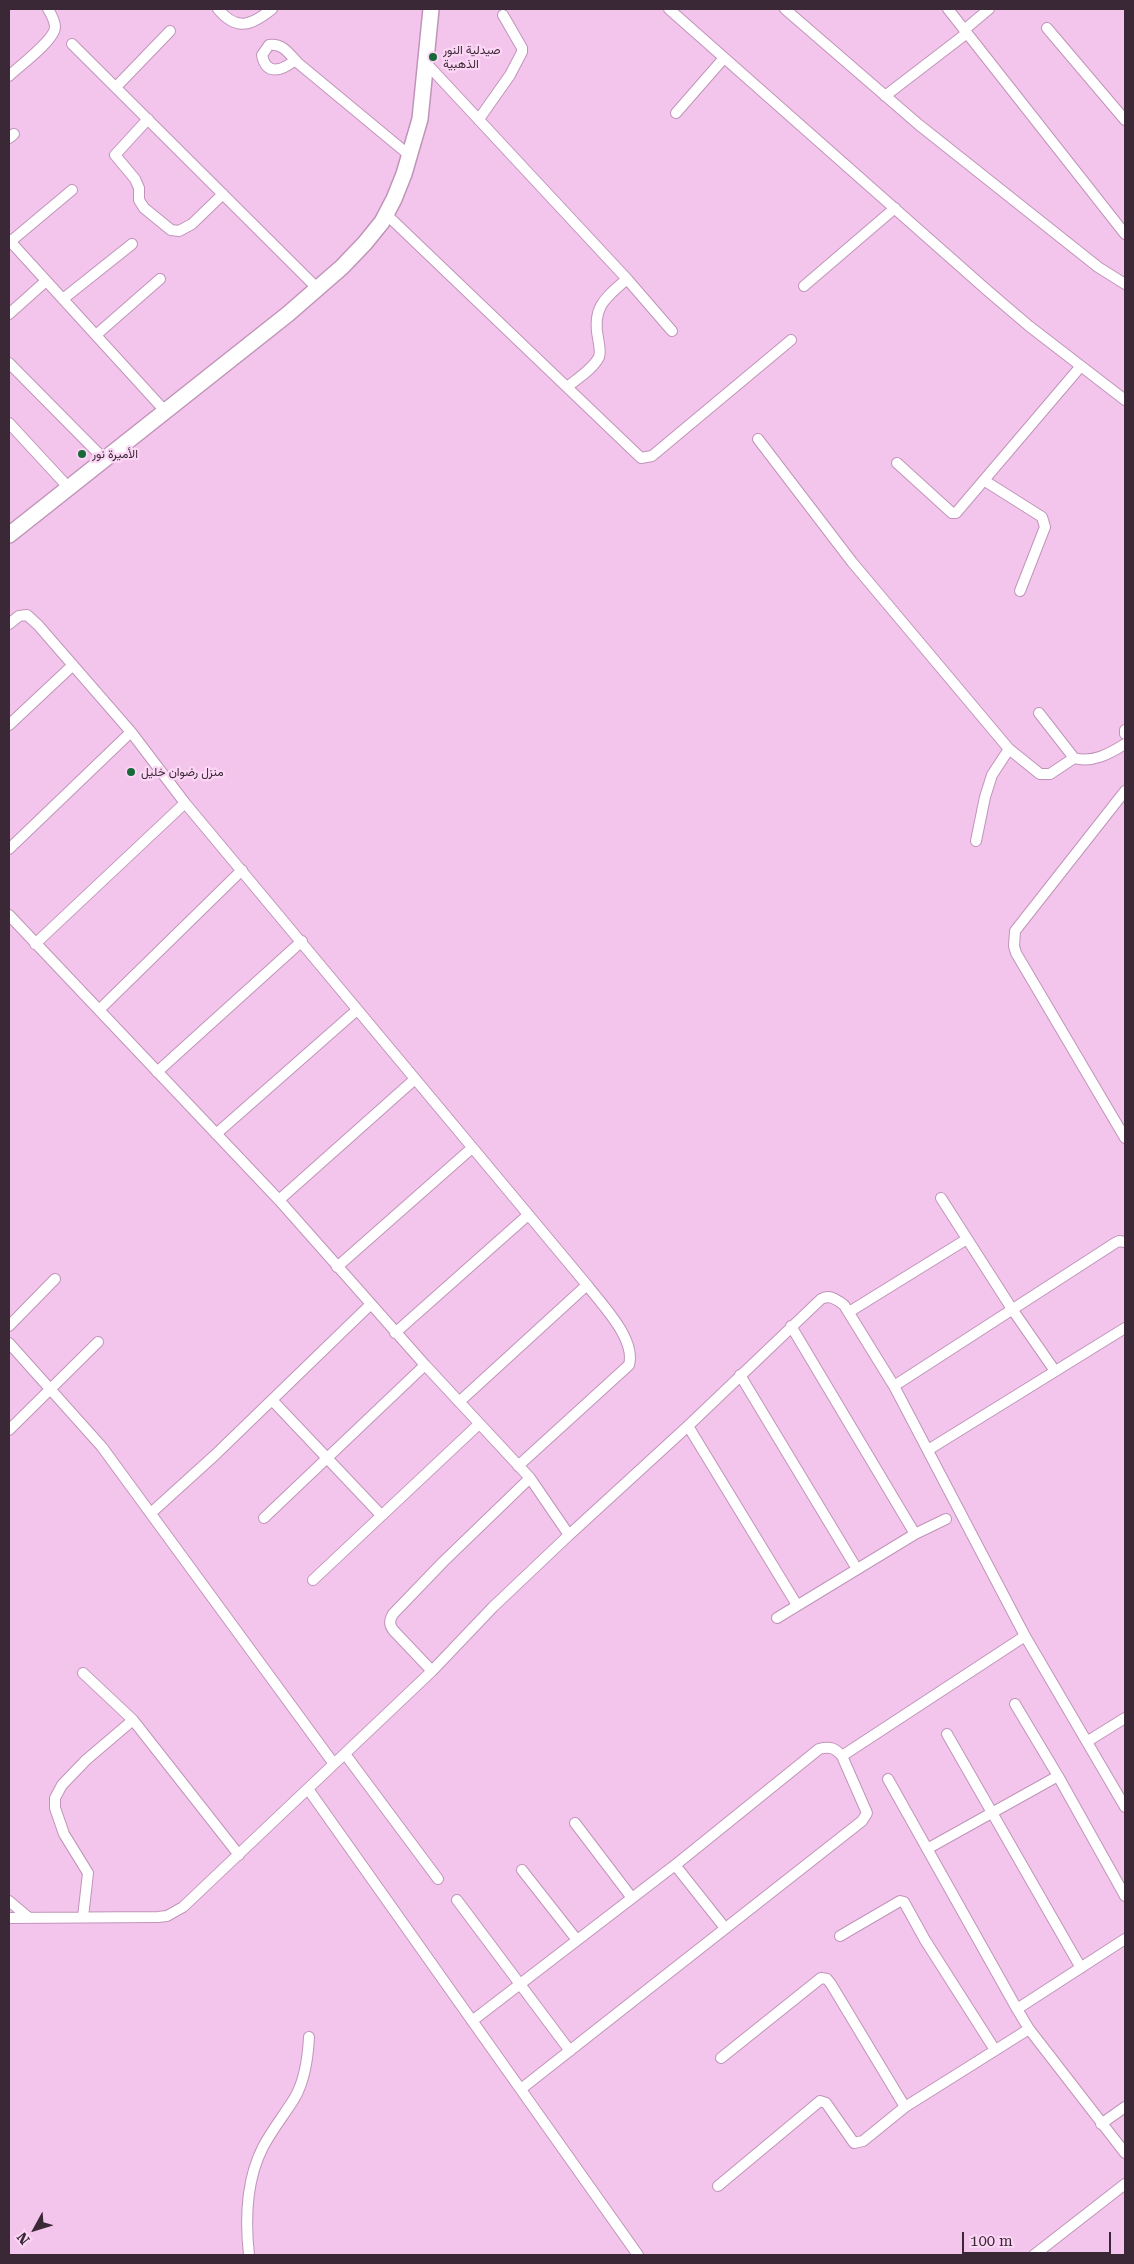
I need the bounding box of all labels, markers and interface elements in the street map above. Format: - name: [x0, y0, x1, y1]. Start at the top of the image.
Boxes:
- place label: صيدلية النور الذهبية: [443, 43, 501, 71]
- marker: صيدلية النور الذهبية: [427, 51, 439, 63]
- place label: الأميرة نور: [92, 447, 138, 461]
- marker: الأميرة نور: [76, 448, 88, 460]
- place label: منزل رضوان خليل: [141, 765, 224, 779]
- marker: منزل رضوان خليل: [125, 766, 137, 778]
- north arrow: [10, 2204, 60, 2254]
- scale bar: [964, 2222, 1113, 2254]
- text: N: [14, 2229, 33, 2248]
- text: 100 m: [970, 2232, 1013, 2250]

